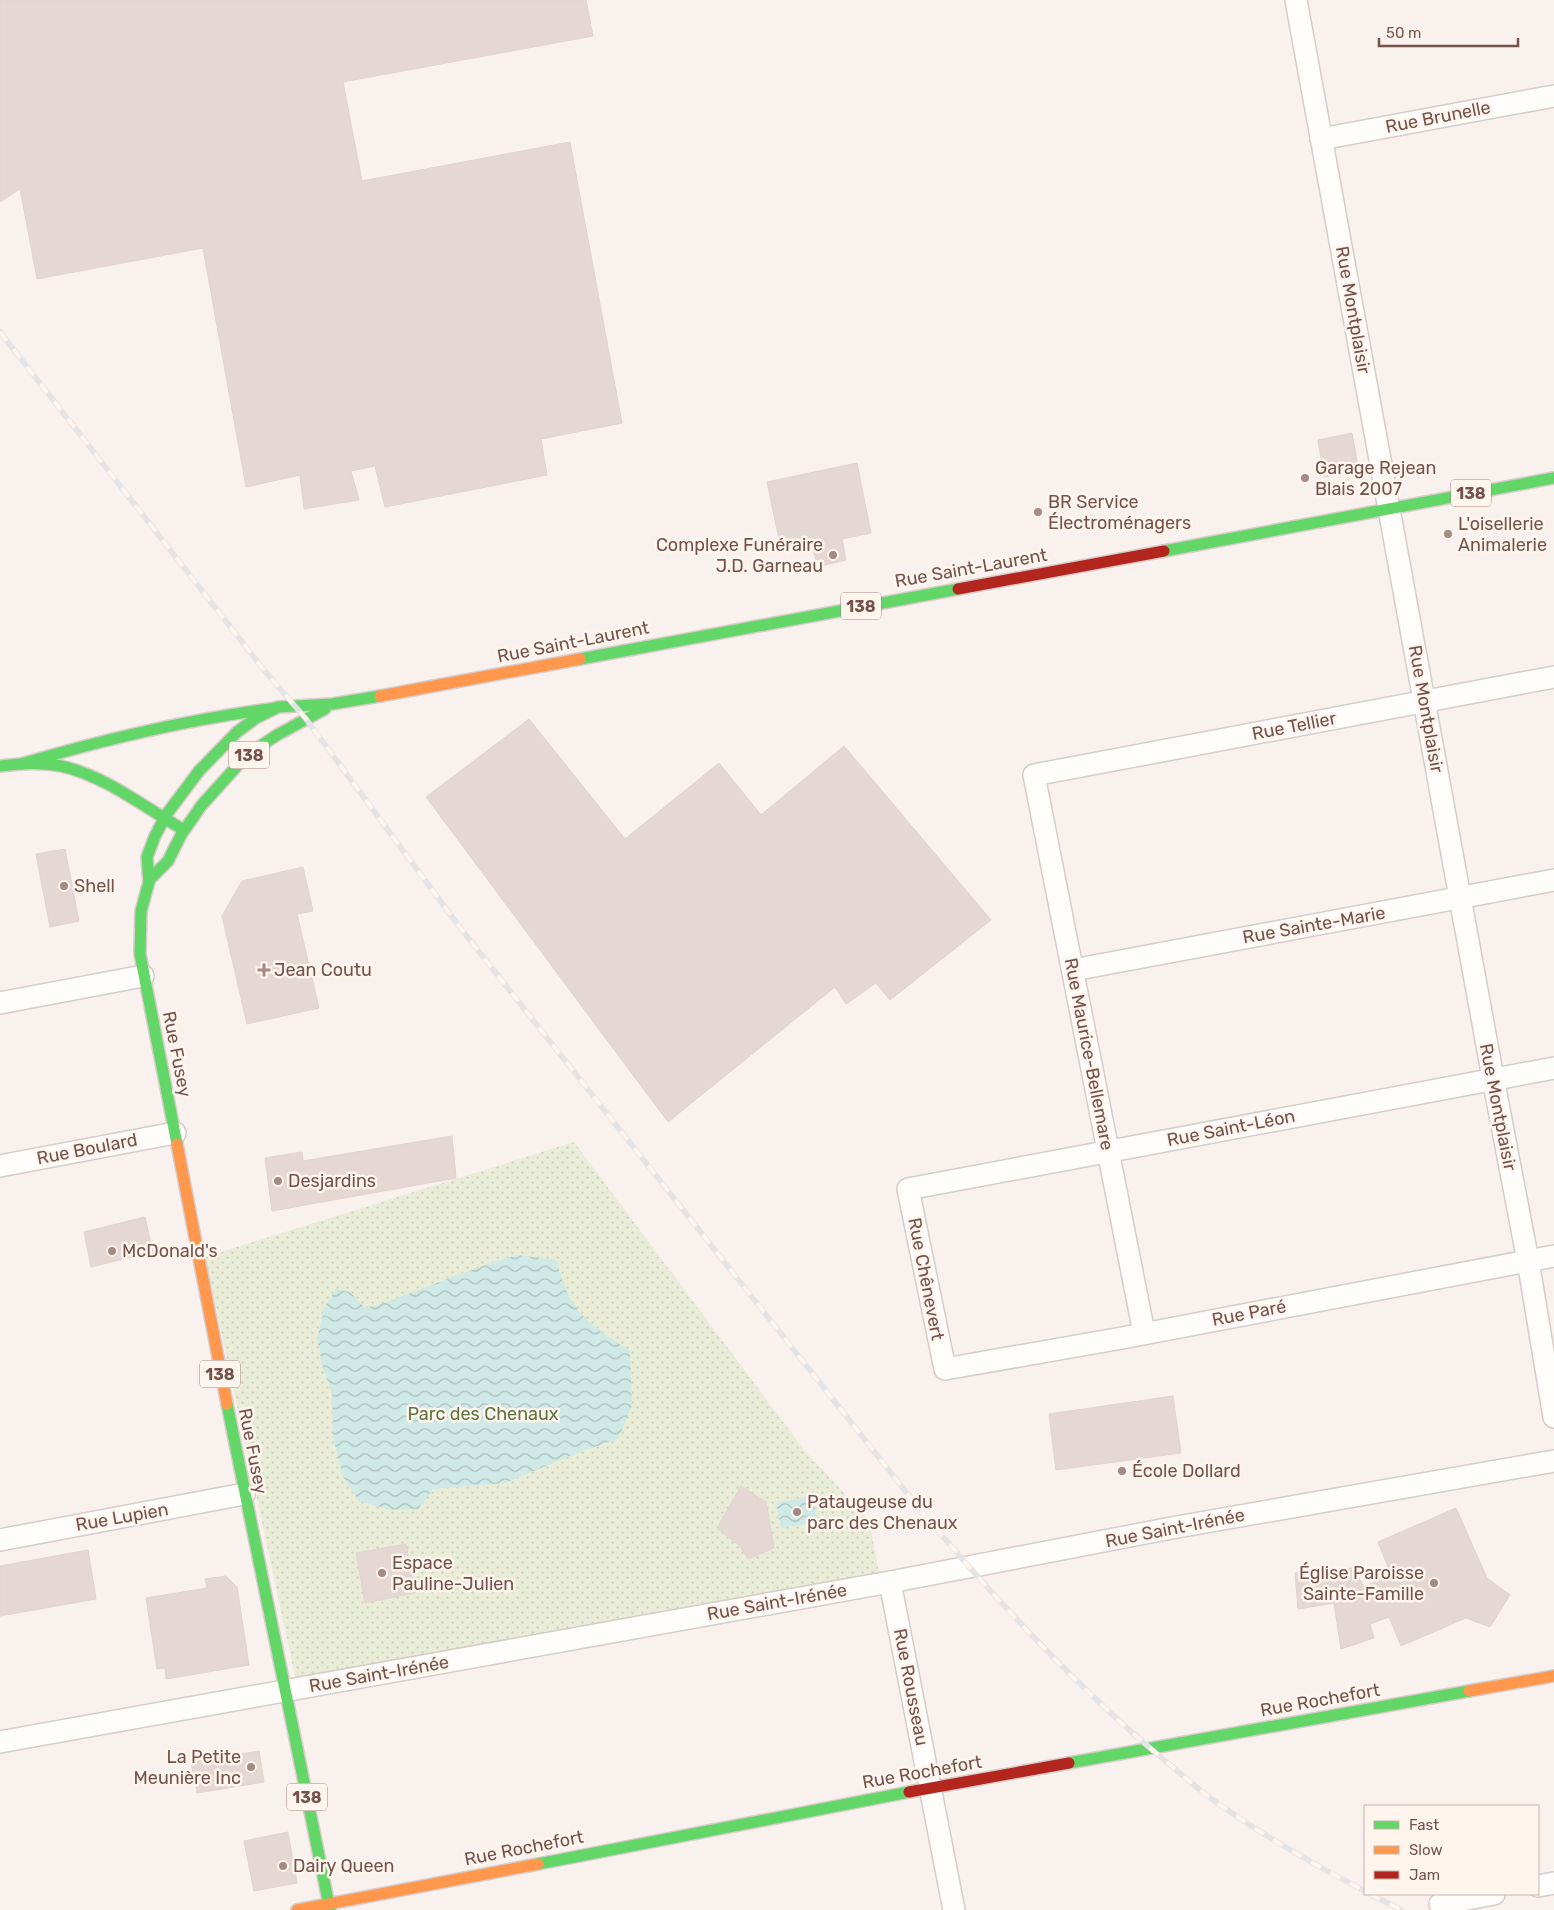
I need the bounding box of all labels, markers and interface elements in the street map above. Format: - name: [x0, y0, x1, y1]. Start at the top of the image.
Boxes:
- scale bar: [1379, 15, 1518, 47]
- text: 50 m: [1386, 24, 1421, 42]
- street label: Rue Brunelle: [1384, 96, 1492, 138]
- street label: Rue Montplaisir: [1331, 244, 1375, 376]
- place label: Garage Rejean Blais 2007: [1315, 457, 1436, 500]
- marker: Garage Rejean Blais 2007: [1299, 472, 1311, 484]
- road number: 138: [1451, 479, 1491, 506]
- place label: BR Service Électroménagers: [1048, 491, 1191, 534]
- marker: BR Service Électroménagers: [1032, 506, 1044, 518]
- place label: L'oisellerie Animalerie: [1458, 513, 1547, 556]
- marker: L'oisellerie Animalerie: [1442, 528, 1454, 540]
- place label: Complexe Funéraire J.D. Garneau: [656, 534, 823, 577]
- street label: Rue Saint-Laurent: [893, 544, 1049, 592]
- marker: Complexe Funéraire J.D. Garneau: [827, 549, 839, 561]
- road number: 138: [841, 592, 881, 620]
- street label: Rue Saint-Laurent: [495, 616, 651, 668]
- street label: Rue Montplaisir: [1404, 643, 1448, 775]
- street label: Rue Tellier: [1250, 707, 1338, 745]
- road number: 138: [229, 742, 269, 768]
- place label: Shell: [74, 875, 115, 897]
- marker: Shell: [58, 880, 70, 892]
- street label: Rue Sainte-Marie: [1241, 902, 1387, 948]
- street label: Rue Maurice-Bellemare: [1060, 956, 1118, 1152]
- place label: Jean Coutu: [274, 959, 372, 981]
- marker: Jean Coutu: [258, 964, 270, 976]
- street label: Rue Fusey: [158, 1009, 196, 1099]
- street label: Rue Montplaisir: [1475, 1041, 1521, 1173]
- street label: Rue Saint-Léon: [1165, 1105, 1297, 1151]
- street label: Rue Boulard: [35, 1128, 139, 1170]
- place label: Desjardins: [288, 1170, 376, 1192]
- marker: Desjardins: [272, 1175, 284, 1187]
- street label: Rue Chênevert: [903, 1216, 949, 1342]
- place label: McDonald's: [122, 1240, 218, 1262]
- marker: McDonald's: [106, 1245, 118, 1257]
- street label: Rue Paré: [1210, 1295, 1288, 1331]
- road number: 138: [200, 1360, 240, 1388]
- park label: Parc des Chenaux: [407, 1403, 559, 1425]
- street label: Rue Fusey: [234, 1406, 272, 1496]
- place label: École Dollard: [1132, 1460, 1241, 1482]
- marker: École Dollard: [1116, 1465, 1128, 1477]
- place label: Pataugeuse du parc des Chenaux: [807, 1491, 958, 1534]
- street label: Rue Lupien: [74, 1498, 170, 1536]
- street label: Rue Saint-Irénée: [1103, 1504, 1247, 1552]
- marker: Pataugeuse du parc des Chenaux: [791, 1506, 803, 1518]
- place label: Espace Pauline-Julien: [392, 1552, 514, 1595]
- place label: Église Paroisse Sainte-Famille: [1299, 1562, 1424, 1605]
- marker: Espace Pauline-Julien: [376, 1567, 388, 1579]
- marker: Église Paroisse Sainte-Famille: [1428, 1577, 1440, 1589]
- street label: Rue Saint-Irénée: [705, 1579, 849, 1625]
- street label: Rue Rousseau: [889, 1626, 933, 1748]
- street label: Rue Saint-Irénée: [307, 1651, 451, 1697]
- street label: Rue Rochefort: [1259, 1679, 1381, 1721]
- place label: La Petite Meunière Inc: [134, 1746, 241, 1789]
- street label: Rue Rochefort: [861, 1751, 983, 1793]
- marker: La Petite Meunière Inc: [245, 1761, 257, 1773]
- road number: 138: [287, 1784, 327, 1810]
- legend: [1364, 1805, 1539, 1895]
- text: Fast: [1409, 1816, 1439, 1834]
- street label: Rue Rochefort: [463, 1826, 585, 1870]
- text: Slow: [1409, 1841, 1442, 1859]
- place label: Dairy Queen: [293, 1855, 395, 1877]
- marker: Dairy Queen: [277, 1860, 289, 1872]
- text: Jam: [1409, 1866, 1440, 1884]

